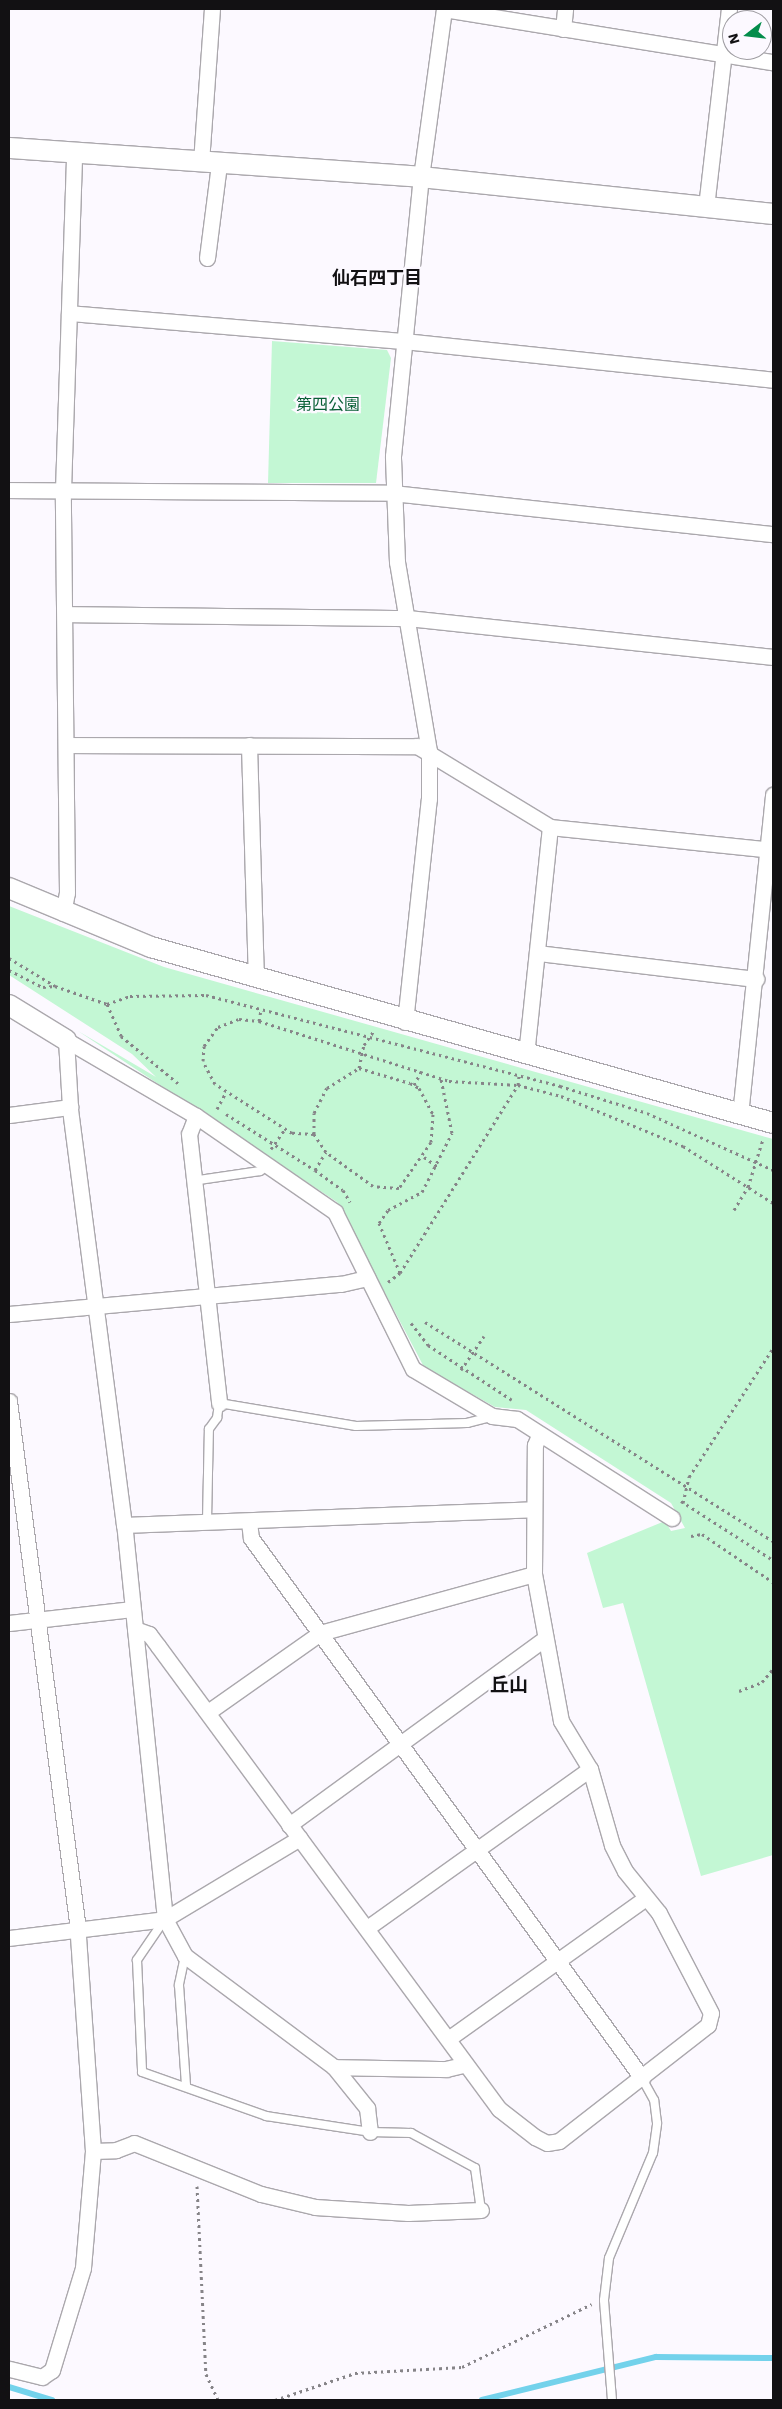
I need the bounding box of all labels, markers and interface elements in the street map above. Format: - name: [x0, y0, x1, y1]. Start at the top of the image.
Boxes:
- north arrow: [722, 10, 772, 60]
- text: N: [724, 32, 743, 46]
- district label: 仙石四丁目: [332, 267, 422, 289]
- park label: 第四公園: [296, 395, 360, 415]
- district label: 丘山: [490, 1674, 528, 1696]

